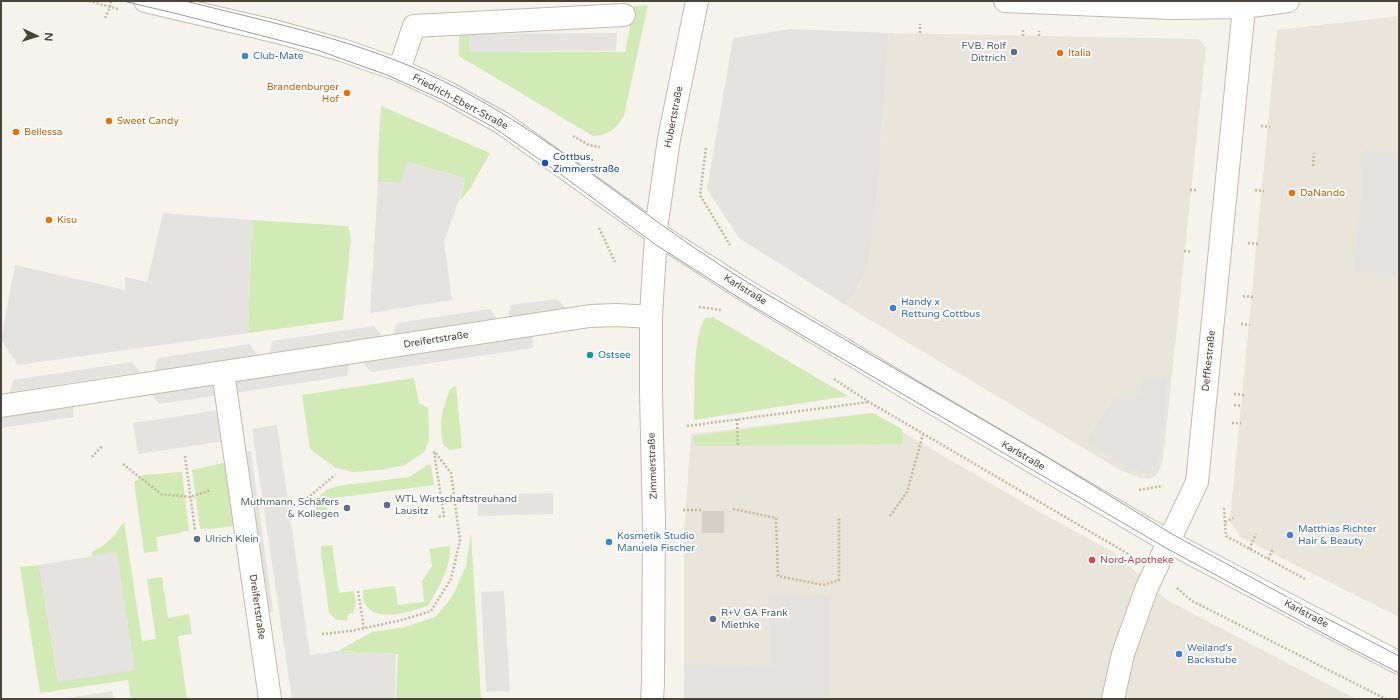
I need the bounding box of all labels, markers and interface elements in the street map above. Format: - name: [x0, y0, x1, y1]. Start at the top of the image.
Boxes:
- north arrow: [16, 16, 56, 56]
- text: N: [42, 32, 55, 42]
- place label: FVB. Rolf Dittrich: [961, 40, 1006, 64]
- marker: FVB. Rolf Dittrich: [1009, 47, 1019, 57]
- place label: Italia: [1068, 47, 1091, 59]
- marker: Italia: [1055, 48, 1065, 58]
- place label: Club-Mate: [253, 50, 303, 62]
- marker: Club-Mate: [240, 51, 250, 61]
- street label: Friedrich-Ebert-Straße: [410, 72, 510, 132]
- place label: Brandenburger Hof: [267, 81, 339, 104]
- street label: Hubertstraße: [662, 85, 686, 149]
- marker: Brandenburger Hof: [342, 88, 352, 98]
- place label: Sweet Candy: [117, 115, 179, 127]
- marker: Sweet Candy: [104, 116, 114, 126]
- place label: Bellessa: [24, 126, 62, 138]
- marker: Bellessa: [11, 127, 21, 137]
- place label: Cottbus, Zimmerstraße: [553, 151, 619, 174]
- marker: Cottbus, Zimmerstraße: [540, 158, 550, 168]
- place label: DaNando: [1300, 187, 1345, 199]
- marker: DaNando: [1287, 188, 1297, 198]
- place label: Kisu: [57, 214, 77, 226]
- marker: Kisu: [44, 215, 54, 225]
- street label: Karlstraße: [721, 272, 769, 308]
- place label: Handy x Rettung Cottbus: [901, 296, 980, 320]
- marker: Handy x Rettung Cottbus: [888, 303, 898, 313]
- street label: Dreifertstraße: [403, 329, 469, 351]
- street label: Deffkestraße: [1200, 330, 1218, 392]
- place label: Ostsee: [598, 349, 631, 361]
- marker: Ostsee: [585, 350, 595, 360]
- street label: Zimmerstraße: [646, 433, 660, 499]
- street label: Karlstraße: [999, 439, 1047, 473]
- place label: WTL Wirtschaftstreuhand Lausitz: [395, 493, 517, 516]
- place label: Muthmann, Schäfers & Kollegen: [240, 496, 339, 520]
- marker: WTL Wirtschaftstreuhand Lausitz: [382, 500, 392, 510]
- marker: Muthmann, Schäfers & Kollegen: [342, 503, 352, 513]
- place label: Matthias Richter Hair & Beauty: [1298, 523, 1377, 546]
- place label: Kosmetik Studio Manuela Fischer: [617, 530, 695, 554]
- marker: Matthias Richter Hair & Beauty: [1285, 530, 1295, 540]
- place label: Ulrich Klein: [205, 533, 259, 545]
- marker: Ulrich Klein: [192, 534, 202, 544]
- marker: Kosmetik Studio Manuela Fischer: [604, 537, 614, 547]
- place label: Nord-Apotheke: [1100, 554, 1174, 566]
- marker: Nord-Apotheke: [1087, 555, 1097, 565]
- street label: Dreifertstraße: [246, 574, 268, 640]
- street label: Karlstraße: [1282, 597, 1330, 631]
- place label: R+V GA Frank Miethke: [721, 607, 788, 630]
- marker: R+V GA Frank Miethke: [708, 614, 718, 624]
- place label: Weiland's Backstube: [1187, 642, 1237, 666]
- marker: Weiland's Backstube: [1174, 649, 1184, 659]

